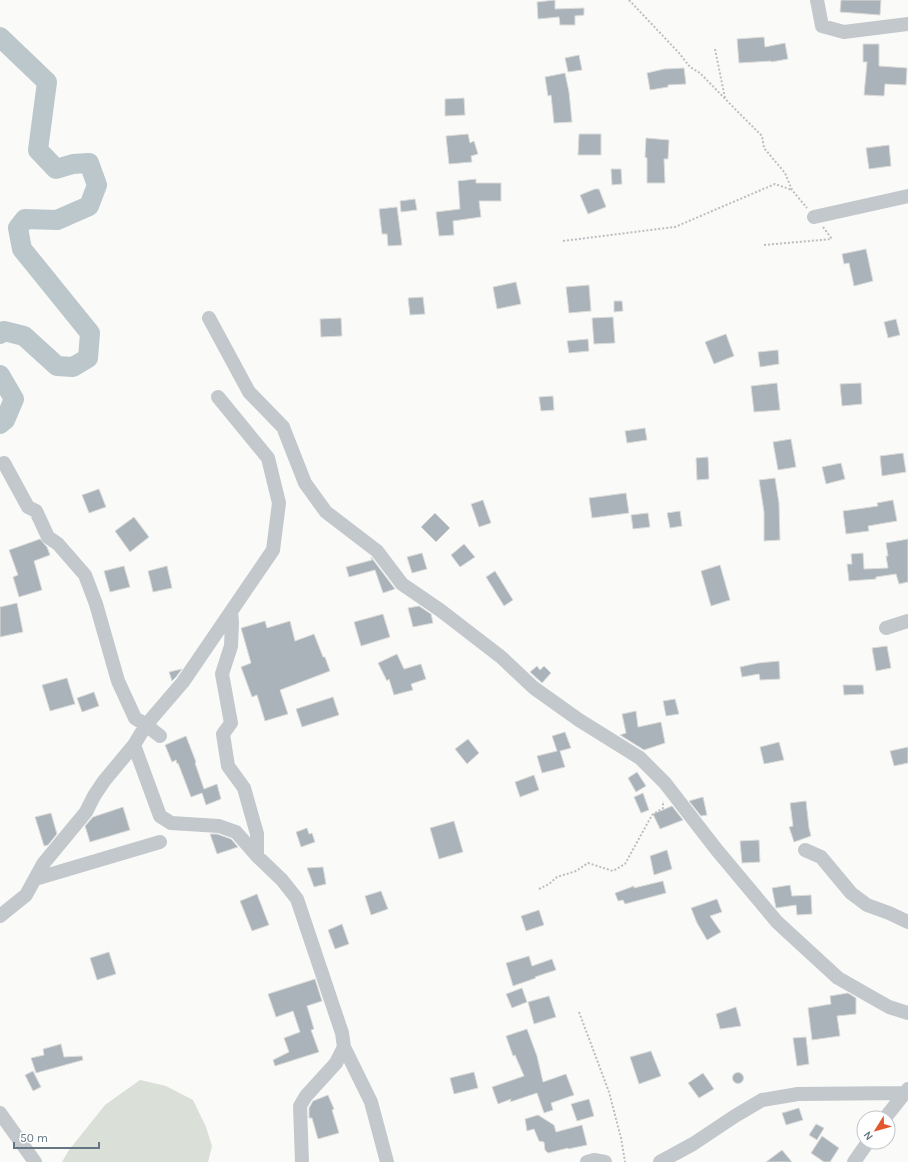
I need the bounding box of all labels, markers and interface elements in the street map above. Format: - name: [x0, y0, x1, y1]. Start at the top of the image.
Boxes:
- north arrow: [856, 1110, 896, 1150]
- scale bar: [14, 1124, 99, 1150]
- text: N: [861, 1129, 876, 1143]
- text: 50 m: [20, 1131, 48, 1145]

